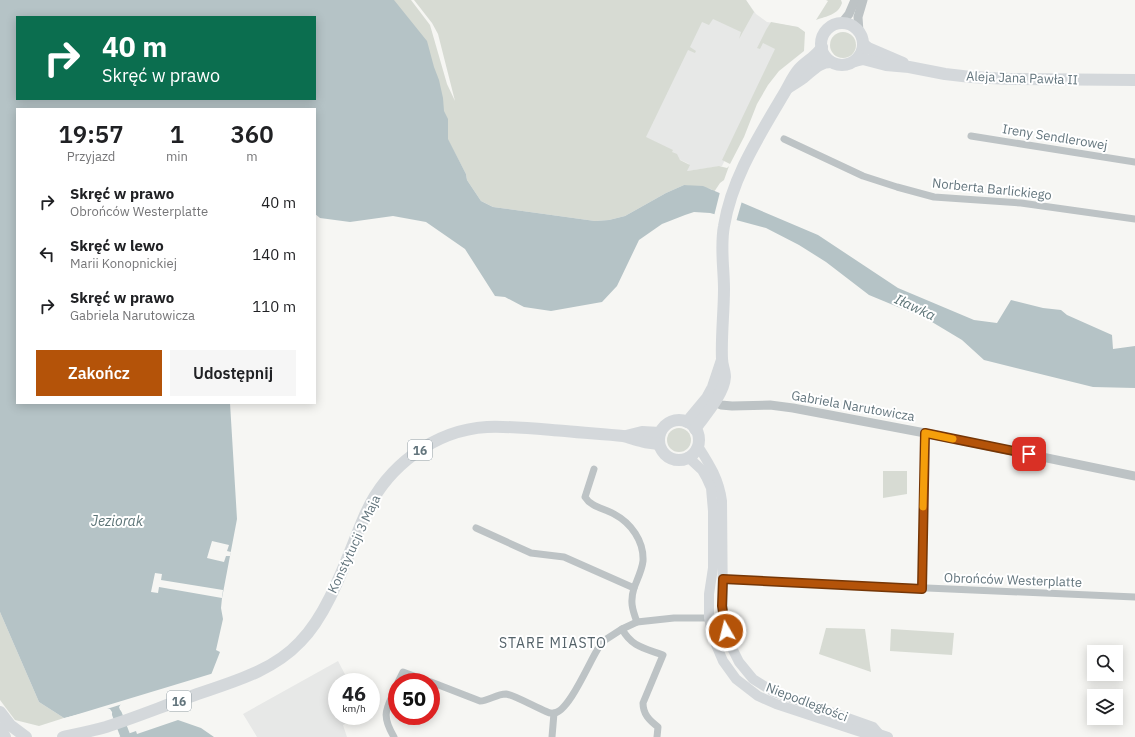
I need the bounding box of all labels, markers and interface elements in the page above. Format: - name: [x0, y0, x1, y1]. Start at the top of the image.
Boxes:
- text: 40 m: [102, 28, 167, 65]
- icon: right: [36, 32, 88, 84]
- text: Skręć w prawo: [102, 64, 220, 87]
- street label: Aleja Jana Pawła II: [966, 68, 1078, 88]
- text: 19:57: [58, 118, 124, 150]
- text: 1: [170, 118, 184, 150]
- text: 360: [230, 118, 274, 150]
- street label: Ireny Sendlerowej: [1001, 120, 1109, 154]
- text: Przyjazd: [67, 148, 115, 165]
- text: min: [166, 148, 188, 165]
- text: m: [246, 148, 258, 165]
- street label: Norberta Barlickiego: [931, 174, 1053, 204]
- text: Skręć w prawo: [70, 184, 174, 203]
- icon: right: [36, 191, 58, 213]
- text: 40 m: [261, 193, 296, 212]
- text: Obrońców Westerplatte: [70, 203, 208, 220]
- text: Skręć w lewo: [70, 236, 164, 255]
- icon: left: [36, 243, 58, 265]
- text: 140 m: [252, 245, 296, 264]
- text: Marii Konopnickiej: [70, 255, 177, 272]
- text: Skręć w prawo: [70, 288, 174, 307]
- water label: Iławka: [892, 290, 938, 324]
- icon: right: [36, 295, 58, 317]
- text: 110 m: [252, 297, 296, 316]
- text: Gabriela Narutowicza: [70, 307, 195, 324]
- button: Zakończ: [36, 350, 162, 396]
- button: Udostępnij: [170, 350, 296, 396]
- street label: Gabriela Narutowicza: [790, 387, 916, 425]
- pin: [1012, 437, 1046, 471]
- road number: 16: [408, 440, 432, 460]
- icon: arrive: [1018, 443, 1040, 465]
- street label: Konstytucji 3 Maja: [324, 492, 384, 596]
- water label: Jeziorak: [91, 512, 144, 530]
- street label: Obrońców Westerplatte: [944, 569, 1082, 591]
- position arrow: [705, 610, 747, 652]
- district label: STARE MIASTO: [499, 634, 607, 652]
- map controls: [1087, 645, 1123, 725]
- button: search: [1087, 645, 1123, 681]
- speed limit sign: 50: [388, 673, 440, 725]
- street label: Niepodległości: [764, 679, 850, 725]
- text: 46: [342, 680, 366, 707]
- button: layers: [1087, 689, 1123, 725]
- road number: 16: [167, 691, 191, 711]
- text: km/h: [342, 702, 366, 715]

